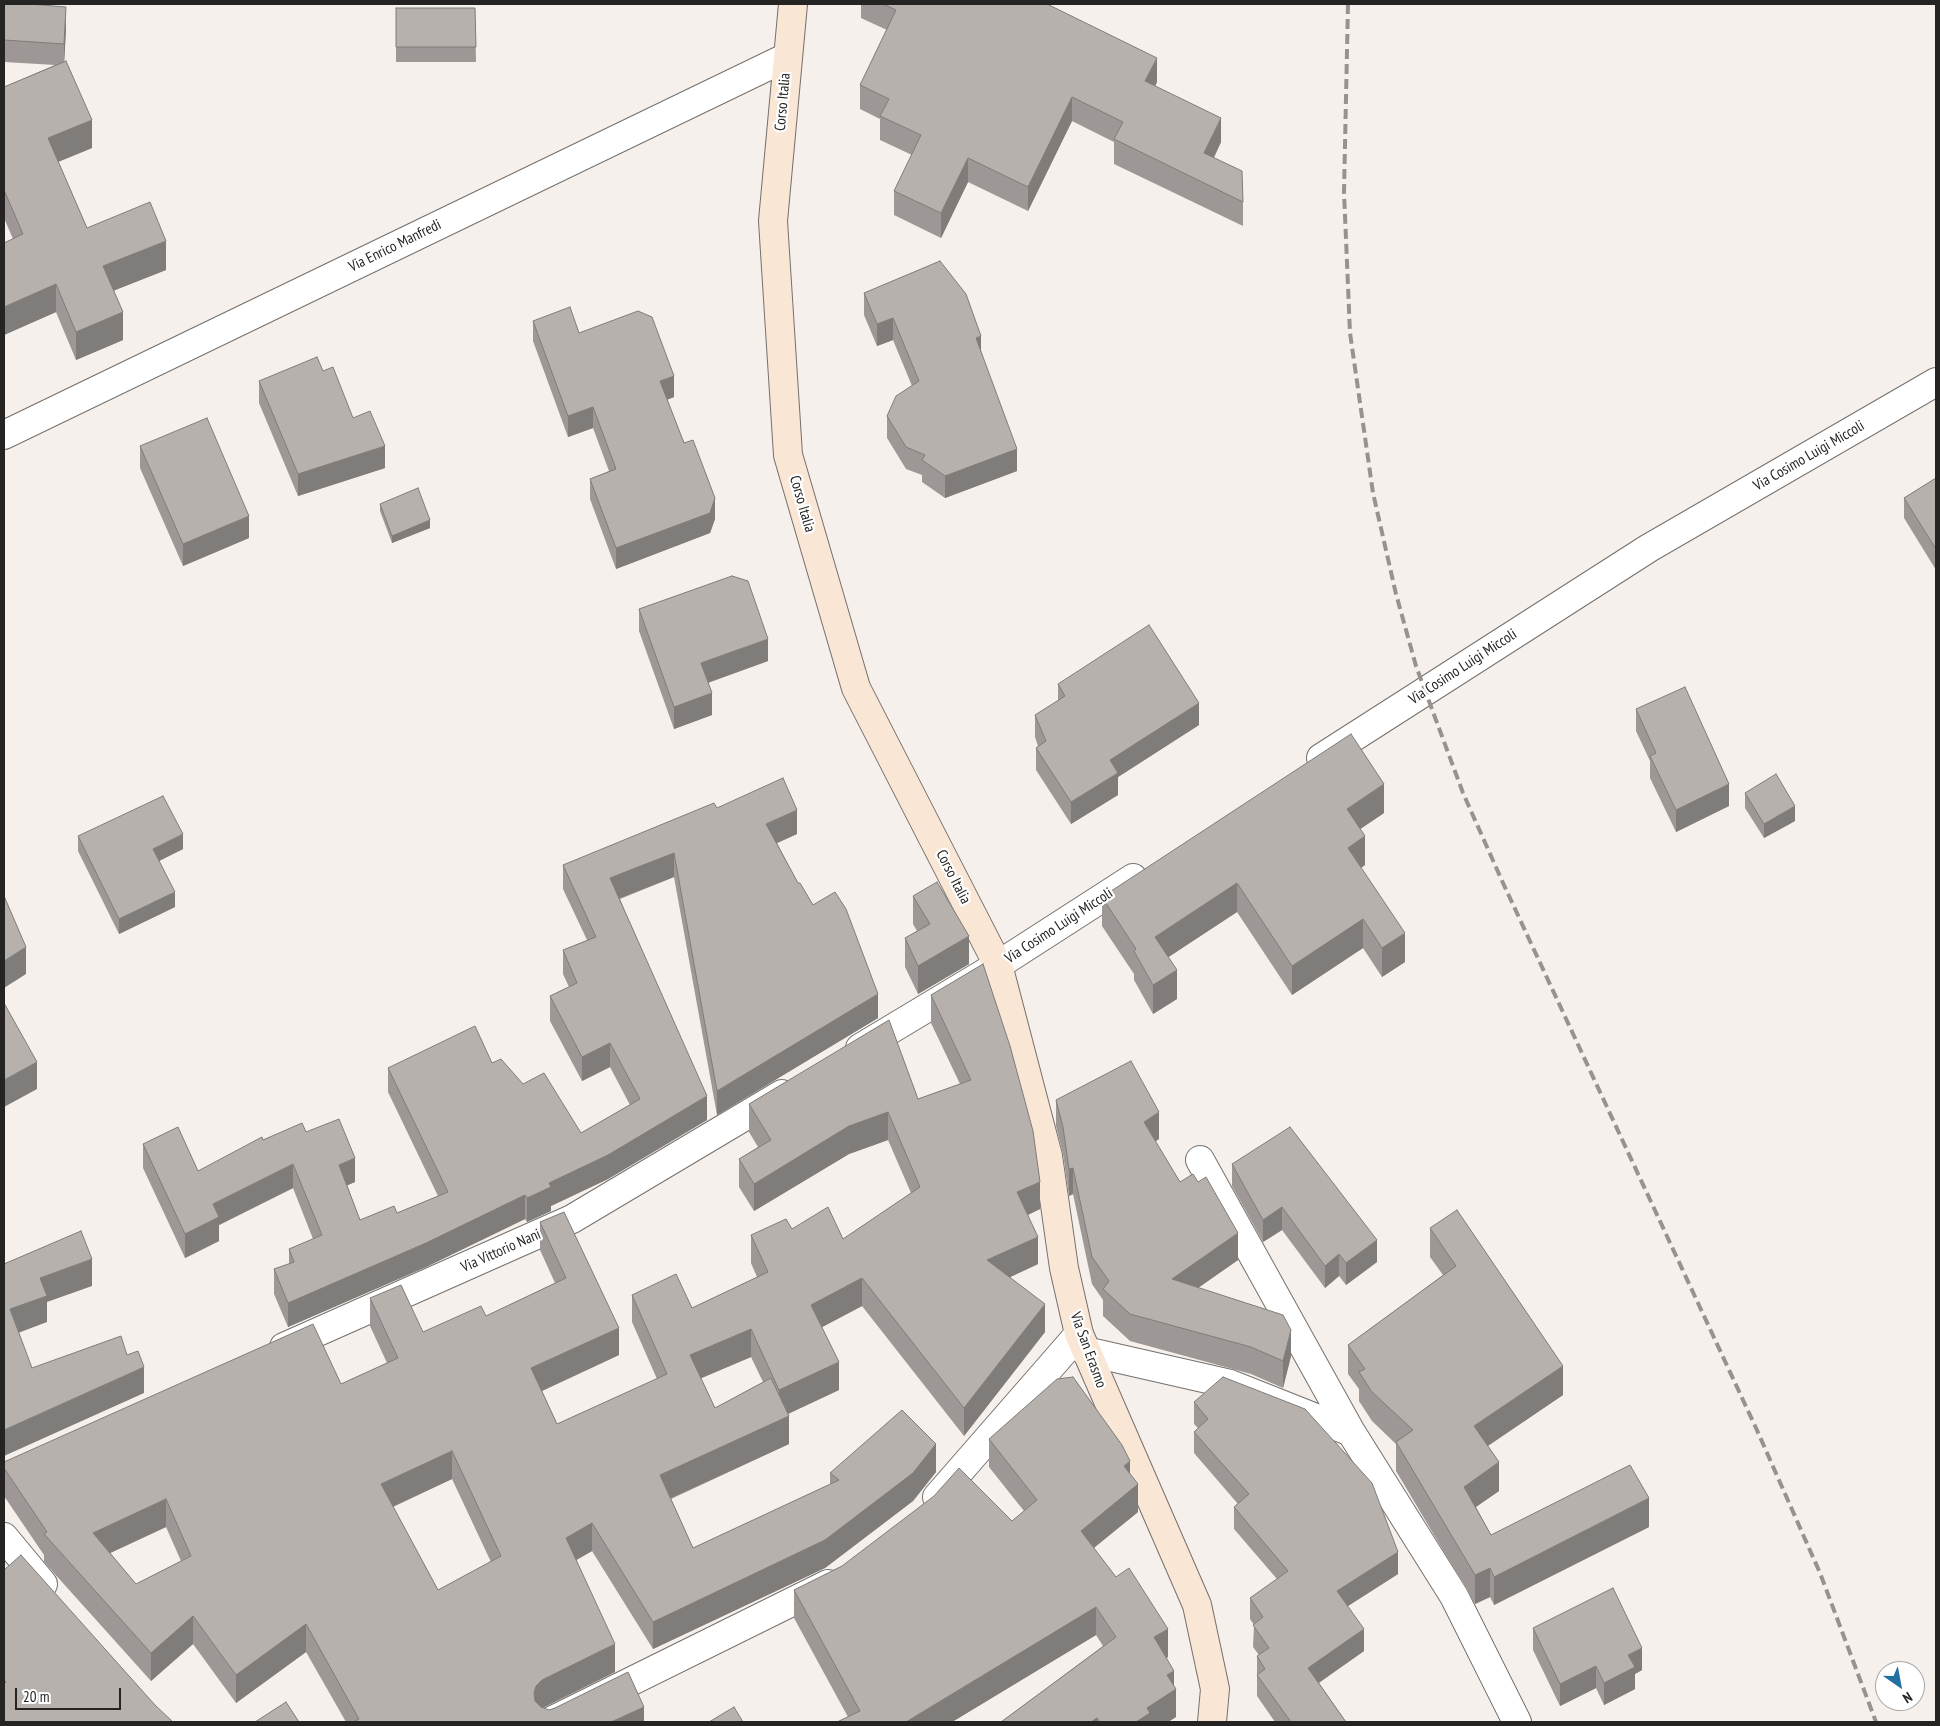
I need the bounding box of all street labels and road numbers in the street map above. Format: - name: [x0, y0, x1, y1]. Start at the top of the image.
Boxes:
- street label: Corso Italia: [772, 72, 794, 132]
- street label: Via Enrico Manfredi: [346, 216, 444, 276]
- street label: Via Cosimo Luigi Miccoli: [1750, 417, 1868, 495]
- street label: Corso Italia: [785, 474, 819, 534]
- street label: Via Cosimo Luigi Miccoli: [1406, 625, 1520, 709]
- street label: Corso Italia: [932, 847, 974, 907]
- street label: Via Cosimo Luigi Miccoli: [1002, 884, 1116, 968]
- street label: Via Vittorio Nani: [458, 1225, 544, 1277]
- street label: Via San Erasmo: [1066, 1310, 1110, 1390]

